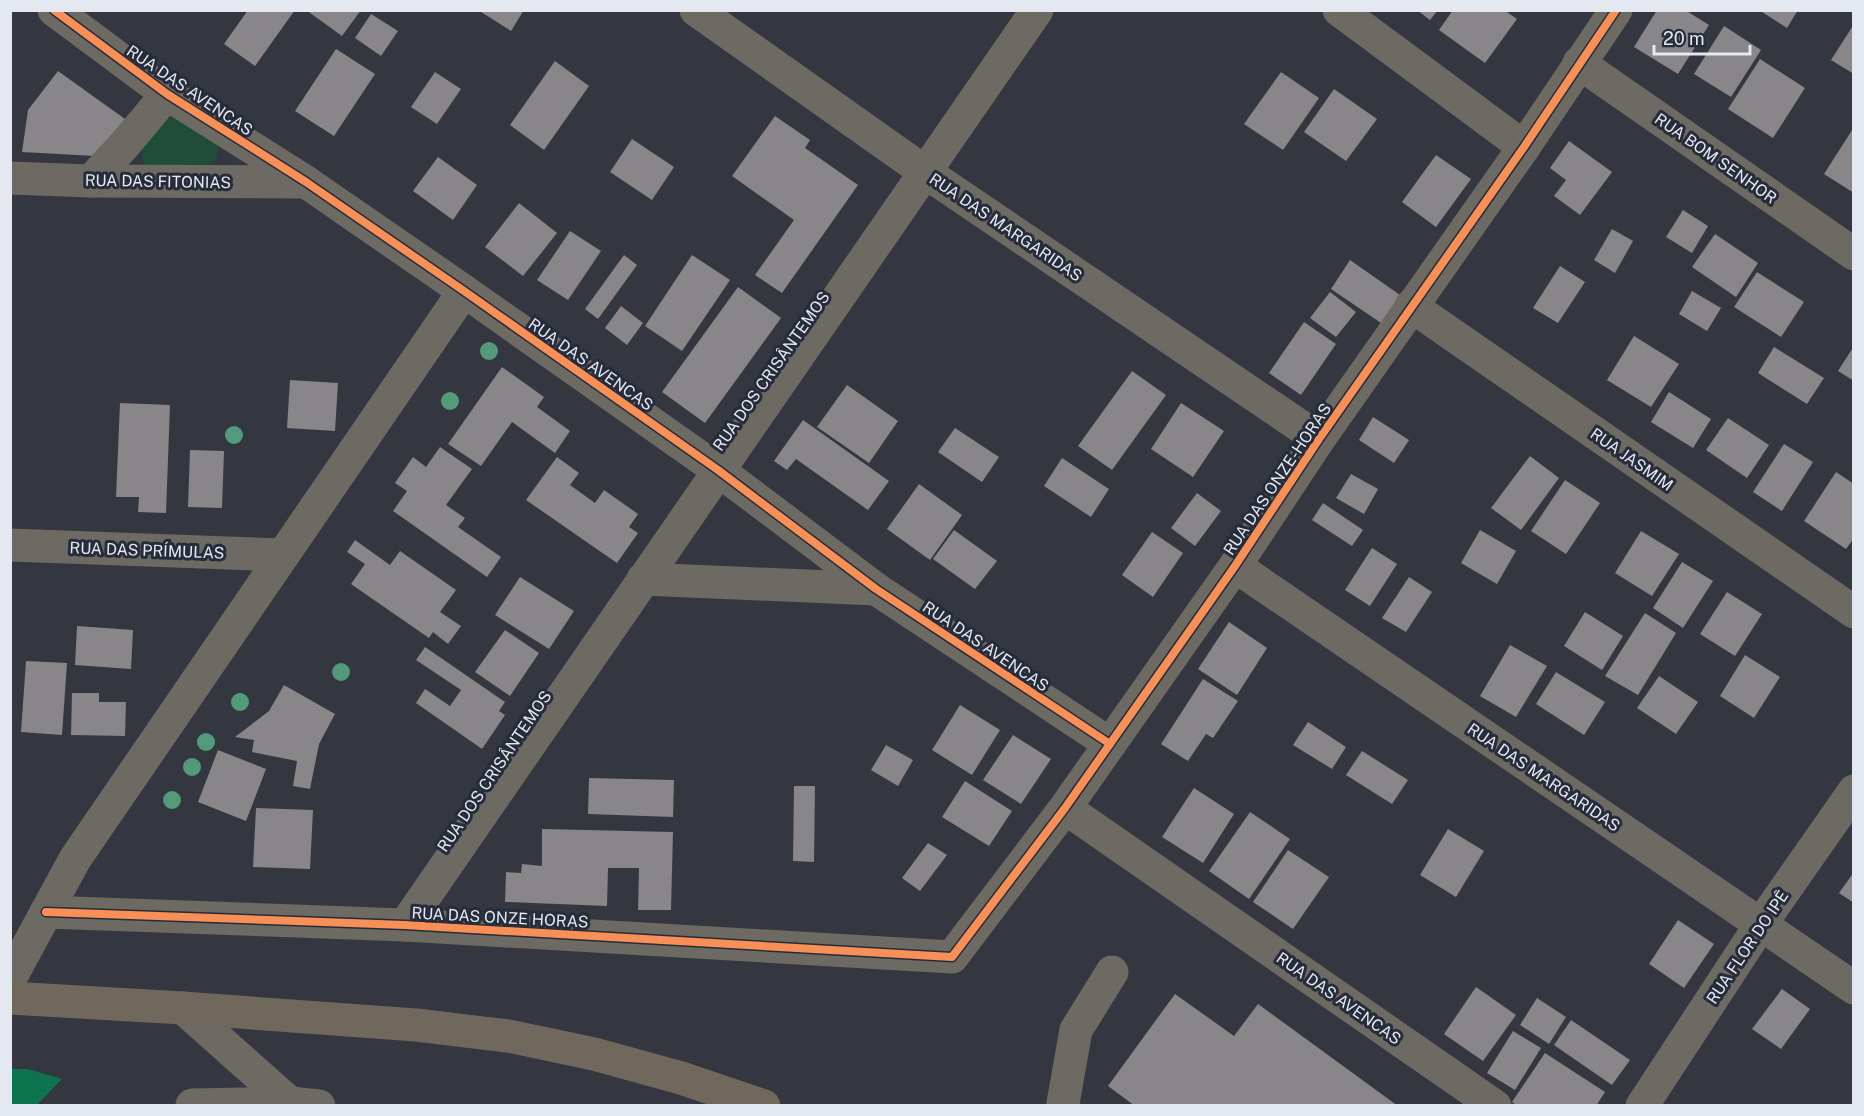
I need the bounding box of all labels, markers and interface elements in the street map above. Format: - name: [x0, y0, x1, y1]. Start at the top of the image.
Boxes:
- scale bar: [1654, 18, 1750, 56]
- text: 20 m: [1663, 28, 1705, 49]
- street label: RUA DAS AVENCAS: [123, 41, 256, 140]
- street label: RUA BOM SENHOR: [1651, 109, 1780, 208]
- street label: RUA DAS MARGARIDAS: [926, 169, 1086, 286]
- street label: RUA DAS FITONIAS: [85, 171, 231, 192]
- street label: RUA DOS CRISÂNTEMOS: [708, 287, 834, 455]
- street label: RUA DAS AVENCAS: [525, 314, 657, 415]
- street label: RUA DAS ONZE-HORAS: [1219, 400, 1335, 559]
- street label: RUA JASMIM: [1587, 424, 1677, 495]
- street label: RUA DAS PRÍMULAS: [69, 537, 225, 563]
- street label: RUA DAS AVENCAS: [919, 597, 1052, 696]
- street label: RUA DOS CRISÂNTEMOS: [433, 687, 555, 855]
- street label: RUA DAS MARGARIDAS: [1464, 719, 1624, 836]
- street label: RUA FLOR DO IPÊ: [1702, 886, 1792, 1008]
- street label: RUA DAS ONZE HORAS: [411, 903, 589, 932]
- street label: RUA DAS AVENCAS: [1273, 948, 1405, 1049]

